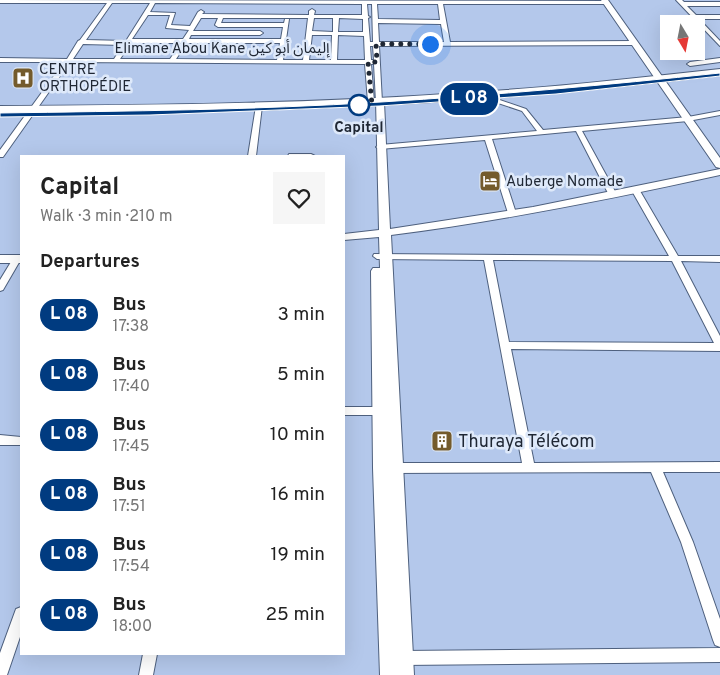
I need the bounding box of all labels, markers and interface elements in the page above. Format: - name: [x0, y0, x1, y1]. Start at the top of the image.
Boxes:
- north arrow: [660, 15, 705, 60]
- map controls: [660, 15, 705, 60]
- your location: [418, 32, 443, 57]
- street label: Elimane Abou Kane إليمان أبو كين: [114, 39, 330, 59]
- place label: CENTRE ORTHOPÉDIE: [39, 61, 131, 97]
- hospital icon: CENTRE ORTHOPÉDIE: [11, 66, 35, 90]
- line badge: L 08: [434, 83, 504, 115]
- text: L 08: [450, 87, 488, 110]
- marker: Capital: [348, 94, 370, 116]
- place label: Capital: [334, 119, 384, 138]
- hotel icon: Auberge Nomade: [478, 169, 502, 193]
- button: heart: [273, 172, 325, 224]
- text: Capital: [40, 173, 119, 203]
- place label: Auberge Nomade: [506, 173, 623, 192]
- text: Walk · 3 min · 210 m: [40, 207, 173, 227]
- text: Departures: [40, 250, 140, 274]
- text: Bus: [113, 293, 146, 317]
- text: L 08: [50, 303, 88, 326]
- text: 3 min: [277, 303, 325, 327]
- text: 17:38: [113, 317, 149, 337]
- text: Bus: [113, 353, 146, 377]
- text: L 08: [50, 363, 88, 386]
- text: 5 min: [277, 363, 325, 387]
- text: 17:40: [113, 377, 150, 397]
- text: Bus: [113, 413, 146, 437]
- text: L 08: [50, 423, 88, 446]
- text: 10 min: [270, 423, 325, 447]
- building icon: Thuraya Télécom: [430, 429, 454, 453]
- place label: Thuraya Télécom: [458, 431, 594, 454]
- text: 17:45: [113, 437, 150, 457]
- text: Bus: [113, 473, 146, 497]
- text: L 08: [50, 483, 88, 506]
- text: 16 min: [270, 483, 325, 507]
- text: 17:51: [113, 497, 146, 517]
- text: Bus: [113, 533, 146, 557]
- text: L 08: [50, 543, 88, 566]
- text: 19 min: [270, 543, 325, 567]
- text: 17:54: [113, 557, 150, 577]
- text: Bus: [113, 593, 146, 617]
- text: L 08: [50, 603, 88, 626]
- text: 25 min: [265, 603, 325, 627]
- text: 18:00: [113, 617, 152, 637]

